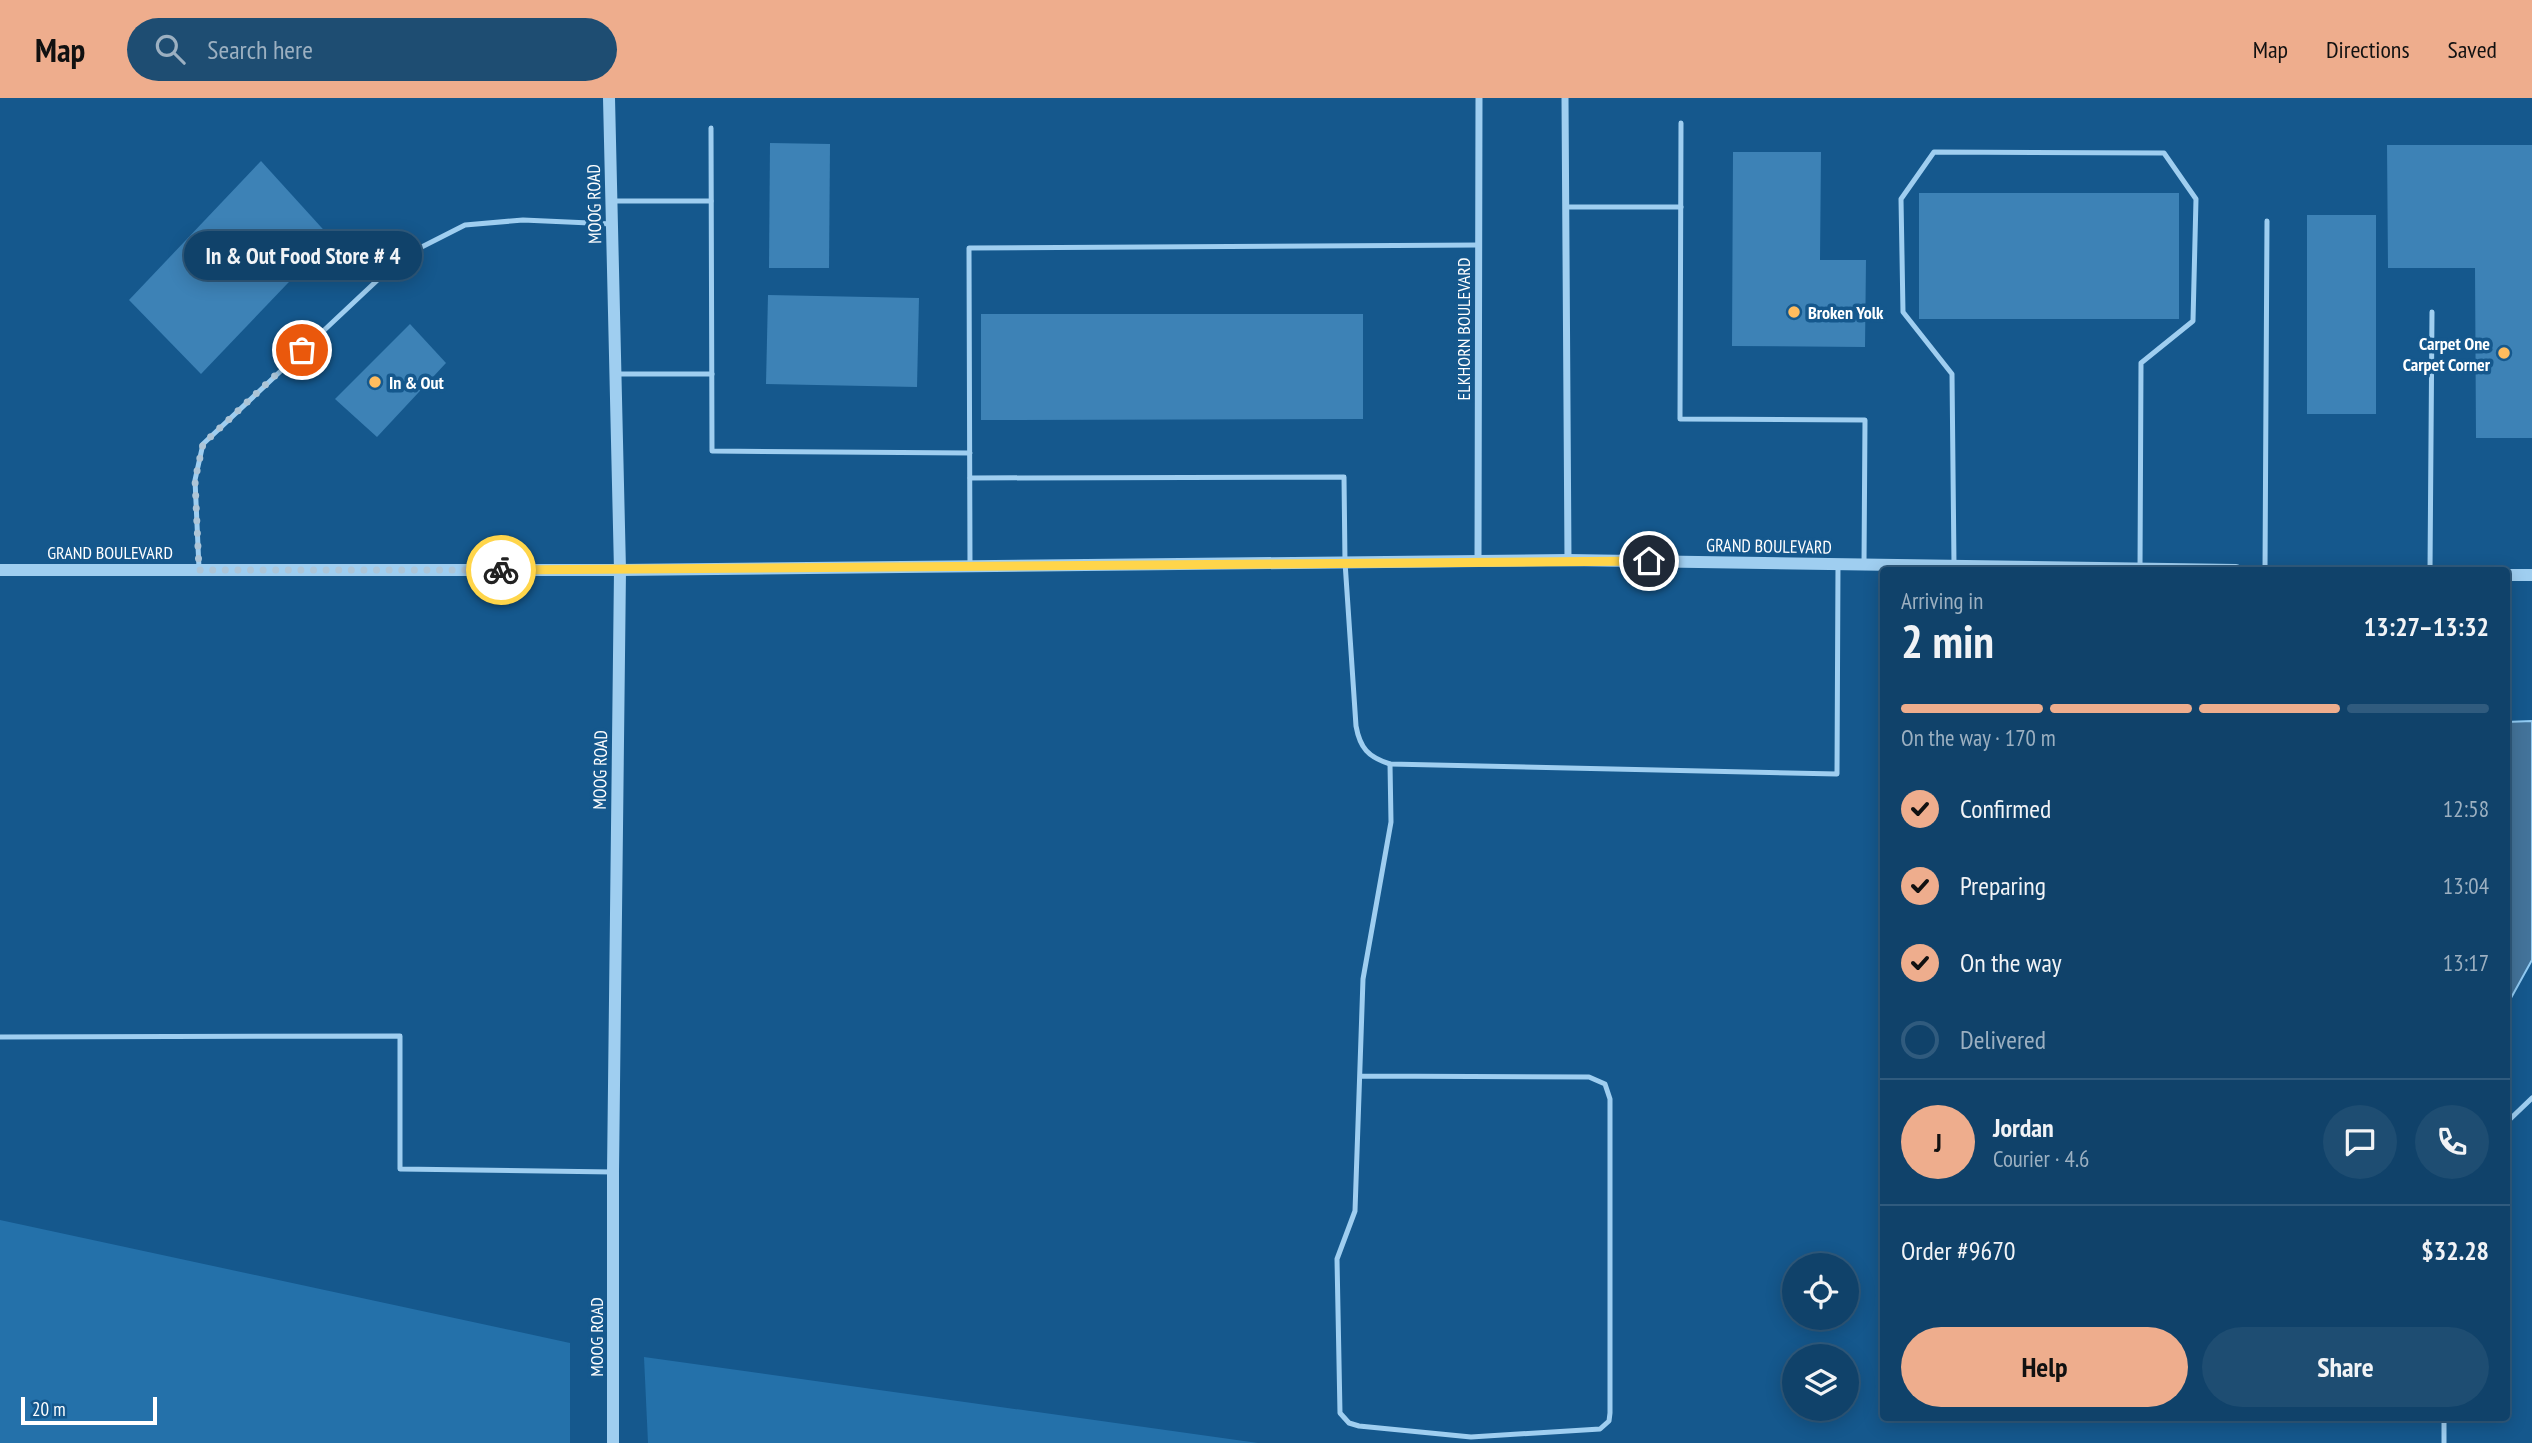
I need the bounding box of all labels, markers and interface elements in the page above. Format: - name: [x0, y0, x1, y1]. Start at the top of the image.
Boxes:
- search box: [127, 18, 617, 81]
- text: Map: [35, 28, 85, 71]
- icon: search: [151, 30, 189, 68]
- text: Search here: [207, 33, 313, 66]
- text: Map: [2253, 34, 2288, 65]
- text: Directions: [2326, 34, 2410, 65]
- text: Saved: [2448, 34, 2497, 65]
- street label: MOOG ROAD: [582, 164, 606, 244]
- callout: In & Out Food Store # 4: [183, 231, 421, 280]
- text: In & Out Food Store # 4: [206, 241, 400, 270]
- street label: ELKHORN BOULEVARD: [1452, 258, 1475, 400]
- place label: Broken Yolk: [1808, 301, 1884, 324]
- marker: Broken Yolk: [1786, 304, 1802, 320]
- pin: [272, 320, 332, 380]
- icon: bag: [283, 331, 321, 369]
- place label: Carpet One Carpet Corner: [2403, 332, 2491, 376]
- marker: Carpet One Carpet Corner: [2496, 345, 2512, 361]
- place label: In & Out: [389, 371, 445, 394]
- marker: In & Out: [367, 374, 383, 390]
- pin: [1619, 531, 1679, 591]
- street label: GRAND BOULEVARD: [1706, 533, 1832, 559]
- courier: [466, 535, 536, 605]
- street label: GRAND BOULEVARD: [47, 541, 173, 564]
- icon: home: [1630, 542, 1668, 580]
- icon: bike: [482, 551, 520, 589]
- text: Arriving in: [1901, 586, 1983, 615]
- text: 13:27–13:32: [2364, 610, 2489, 643]
- text: 2 min: [1901, 611, 1994, 671]
- text: On the way · 170 m: [1901, 723, 2056, 752]
- street label: MOOG ROAD: [588, 730, 612, 810]
- icon: check: [1901, 790, 1939, 828]
- text: Confirmed: [1960, 792, 2051, 825]
- text: 12:58: [2443, 794, 2489, 823]
- icon: check: [1901, 867, 1939, 905]
- text: Preparing: [1960, 869, 2046, 902]
- text: 13:04: [2443, 871, 2489, 900]
- icon: check: [1901, 944, 1939, 982]
- text: On the way: [1960, 946, 2062, 979]
- text: 13:17: [2443, 948, 2489, 977]
- text: Delivered: [1960, 1023, 2046, 1056]
- button: chat: [2323, 1105, 2397, 1179]
- button: phone: [2415, 1105, 2489, 1179]
- text: Jordan: [1993, 1111, 2054, 1144]
- text: J: [1934, 1126, 1942, 1159]
- text: Courier · 4.6: [1993, 1144, 2089, 1173]
- text: Order #9670: [1901, 1234, 2016, 1267]
- text: $32.28: [2421, 1234, 2489, 1267]
- map controls: [1782, 1253, 1859, 1421]
- button: locate: [1782, 1253, 1859, 1330]
- street label: MOOG ROAD: [585, 1297, 608, 1377]
- button: Help: [1901, 1327, 2188, 1407]
- button: Share: [2202, 1327, 2489, 1407]
- button: layers: [1782, 1344, 1859, 1421]
- scale bar: [21, 1394, 158, 1426]
- text: 20 m: [32, 1397, 66, 1421]

